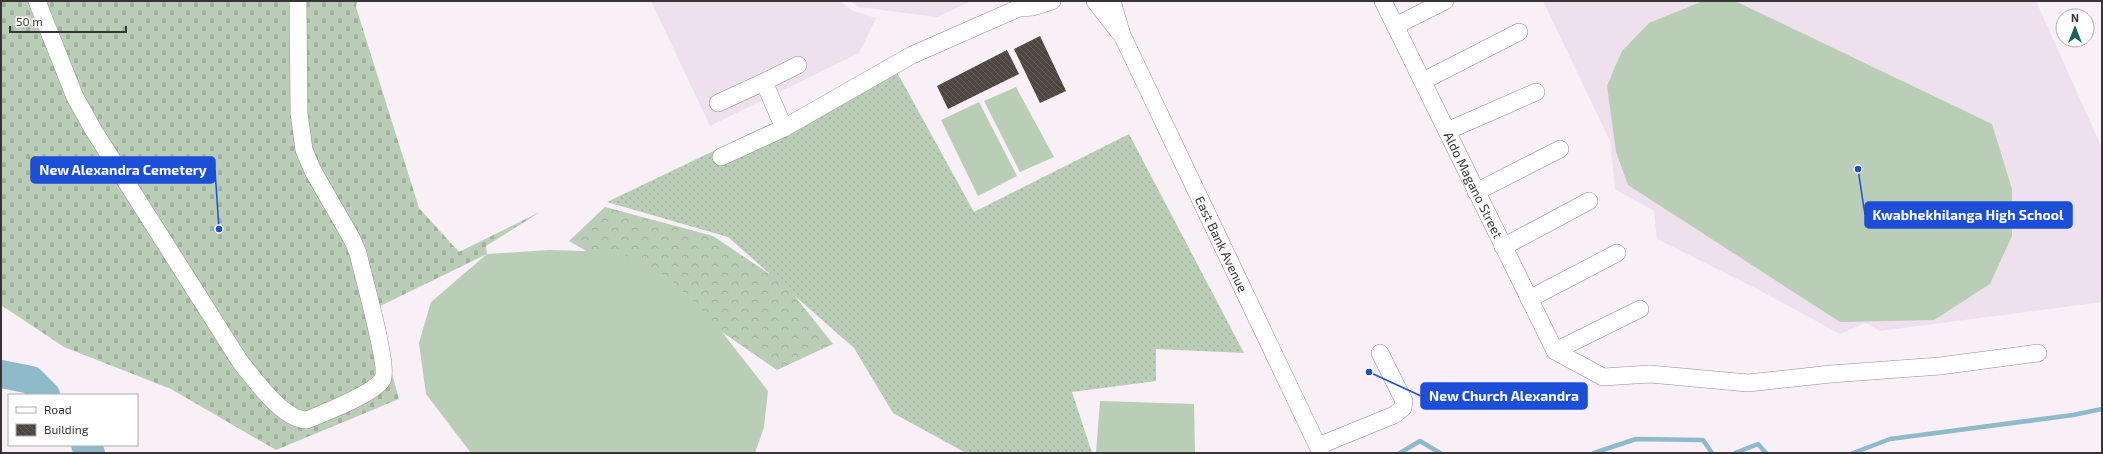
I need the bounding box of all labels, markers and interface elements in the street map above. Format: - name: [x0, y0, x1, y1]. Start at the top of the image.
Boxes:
- scale bar: [10, 8, 126, 34]
- north arrow: [2055, 8, 2095, 48]
- text: N: [2071, 11, 2079, 24]
- text: 50 m: [16, 14, 43, 28]
- street label: Aldo Magano Street: [1441, 129, 1506, 241]
- callout: New Alexandra Cemetery: [31, 157, 215, 183]
- text: New Alexandra Cemetery: [39, 161, 207, 178]
- street label: East Bank Avenue: [1192, 194, 1251, 295]
- callout: Kwabhekhilanga High School: [1865, 202, 2072, 228]
- text: Kwabhekhilanga High School: [1872, 206, 2064, 223]
- callout: New Church Alexandra: [1421, 383, 1587, 409]
- text: New Church Alexandra: [1429, 387, 1579, 404]
- legend: [8, 394, 138, 446]
- text: Road: [44, 402, 72, 416]
- text: Building: [44, 422, 89, 436]

